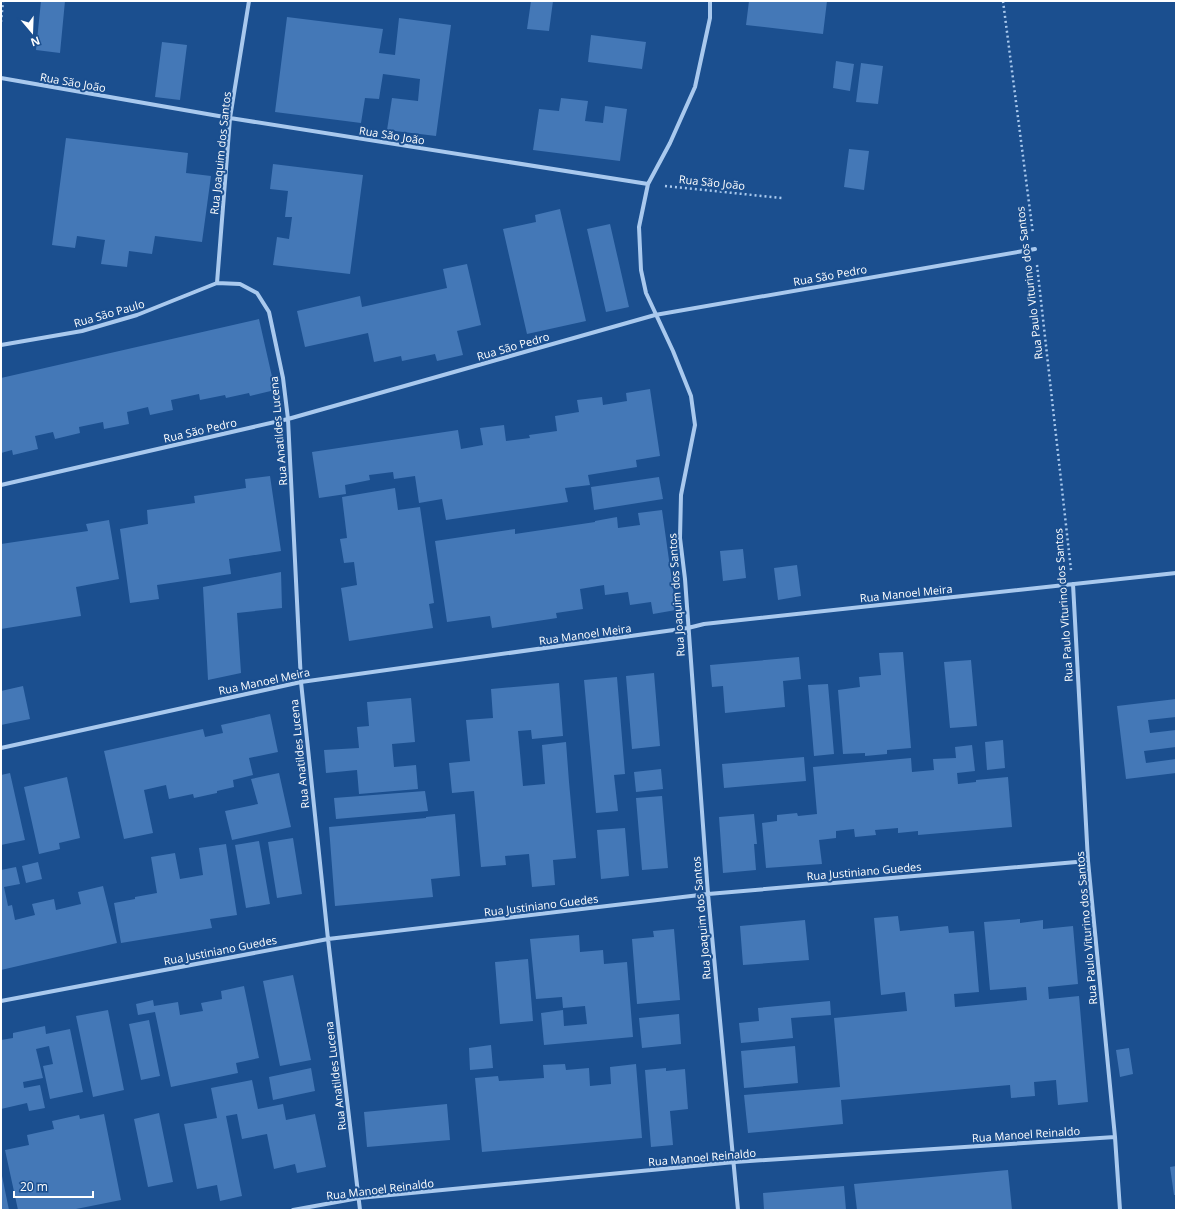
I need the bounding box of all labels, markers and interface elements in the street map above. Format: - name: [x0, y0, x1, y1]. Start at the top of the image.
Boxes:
- north arrow: [12, 12, 52, 52]
- text: N: [29, 33, 42, 50]
- street label: Rua São João: [39, 69, 107, 95]
- street label: Rua Joaquim dos Santos: [206, 91, 234, 215]
- street label: Rua São João: [358, 122, 426, 148]
- street label: Rua São João: [678, 171, 746, 193]
- street label: Rua Paulo Viturino dos Santos: [1012, 206, 1046, 360]
- street label: Rua São Pedro: [792, 261, 868, 289]
- street label: Rua São Paulo: [72, 296, 147, 330]
- street label: Rua São Pedro: [475, 328, 551, 364]
- street label: Rua Anatildes Lucena: [266, 376, 290, 486]
- street label: Rua São Pedro: [162, 414, 238, 446]
- street label: Rua Paulo Viturino dos Santos: [1050, 528, 1076, 682]
- street label: Rua Joaquim dos Santos: [664, 533, 688, 657]
- street label: Rua Manoel Meira: [859, 581, 953, 605]
- street label: Rua Manoel Meira: [538, 620, 632, 648]
- street label: Rua Manoel Meira: [217, 664, 311, 698]
- street label: Rua Anatildes Lucena: [286, 699, 312, 809]
- street label: Rua Paulo Viturino dos Santos: [1072, 851, 1100, 1005]
- street label: Rua Joaquim dos Santos: [688, 856, 714, 980]
- street label: Rua Justiniano Guedes: [806, 859, 922, 883]
- street label: Rua Justiniano Guedes: [483, 891, 599, 919]
- street label: Rua Justiniano Guedes: [162, 932, 278, 968]
- street label: Rua Anatildes Lucena: [321, 1021, 349, 1131]
- street label: Rua Manoel Reinaldo: [971, 1123, 1081, 1145]
- street label: Rua Manoel Reinaldo: [647, 1145, 757, 1169]
- scale bar: [14, 1173, 93, 1199]
- street label: Rua Manoel Reinaldo: [325, 1175, 435, 1203]
- text: 20 m: [20, 1178, 48, 1195]

